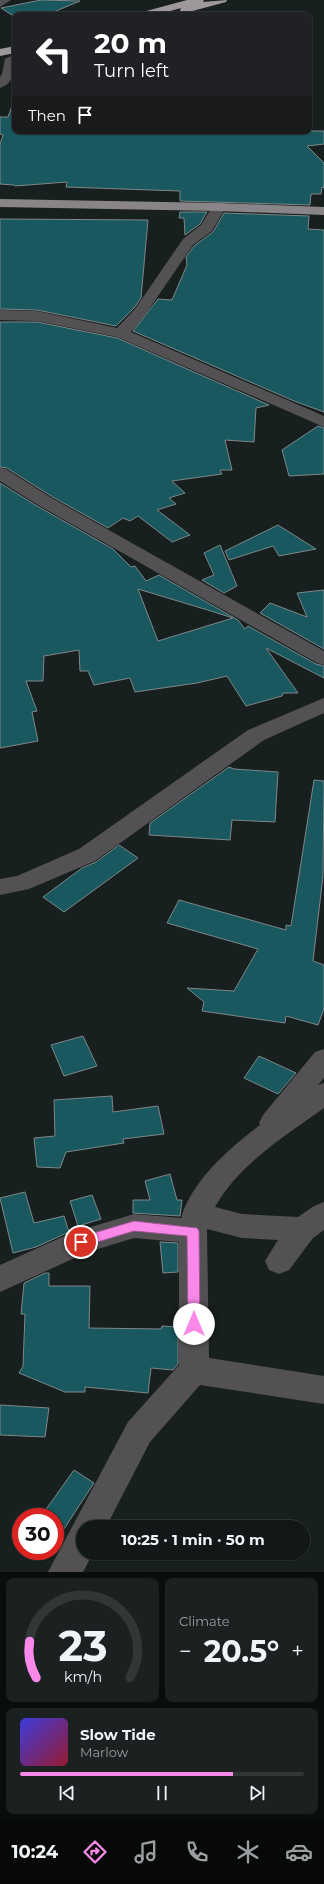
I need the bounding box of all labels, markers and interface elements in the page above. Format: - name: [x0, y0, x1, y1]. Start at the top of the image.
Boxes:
- text: 20 m: [94, 26, 167, 60]
- icon: left: [28, 28, 80, 80]
- text: Turn left: [94, 60, 169, 82]
- icon: arrive: [74, 104, 96, 126]
- text: Then: [28, 106, 66, 125]
- pin: [64, 1225, 98, 1259]
- icon: arrive: [70, 1231, 92, 1253]
- position arrow: [173, 1303, 215, 1345]
- speed limit sign: 30: [12, 1508, 64, 1560]
- text: 10:25 · 1 min · 50 m: [121, 1530, 265, 1549]
- text: Climate: [179, 1613, 230, 1629]
- text: 23: [58, 1621, 107, 1671]
- text: 20.5°: [204, 1633, 279, 1670]
- text: −: [179, 1638, 192, 1665]
- text: +: [291, 1638, 304, 1665]
- text: km/h: [63, 1668, 102, 1686]
- text: Slow Tide: [80, 1725, 156, 1744]
- text: Marlow: [80, 1744, 128, 1760]
- icon: previous: [56, 1782, 78, 1804]
- icon: pause: [151, 1782, 173, 1804]
- icon: next: [246, 1782, 268, 1804]
- icon: directions: [81, 1838, 109, 1866]
- icon: music: [132, 1838, 160, 1866]
- icon: phone: [183, 1838, 211, 1866]
- icon: climate: [234, 1838, 262, 1866]
- icon: car: [285, 1838, 313, 1866]
- text: 10:24: [11, 1841, 58, 1863]

